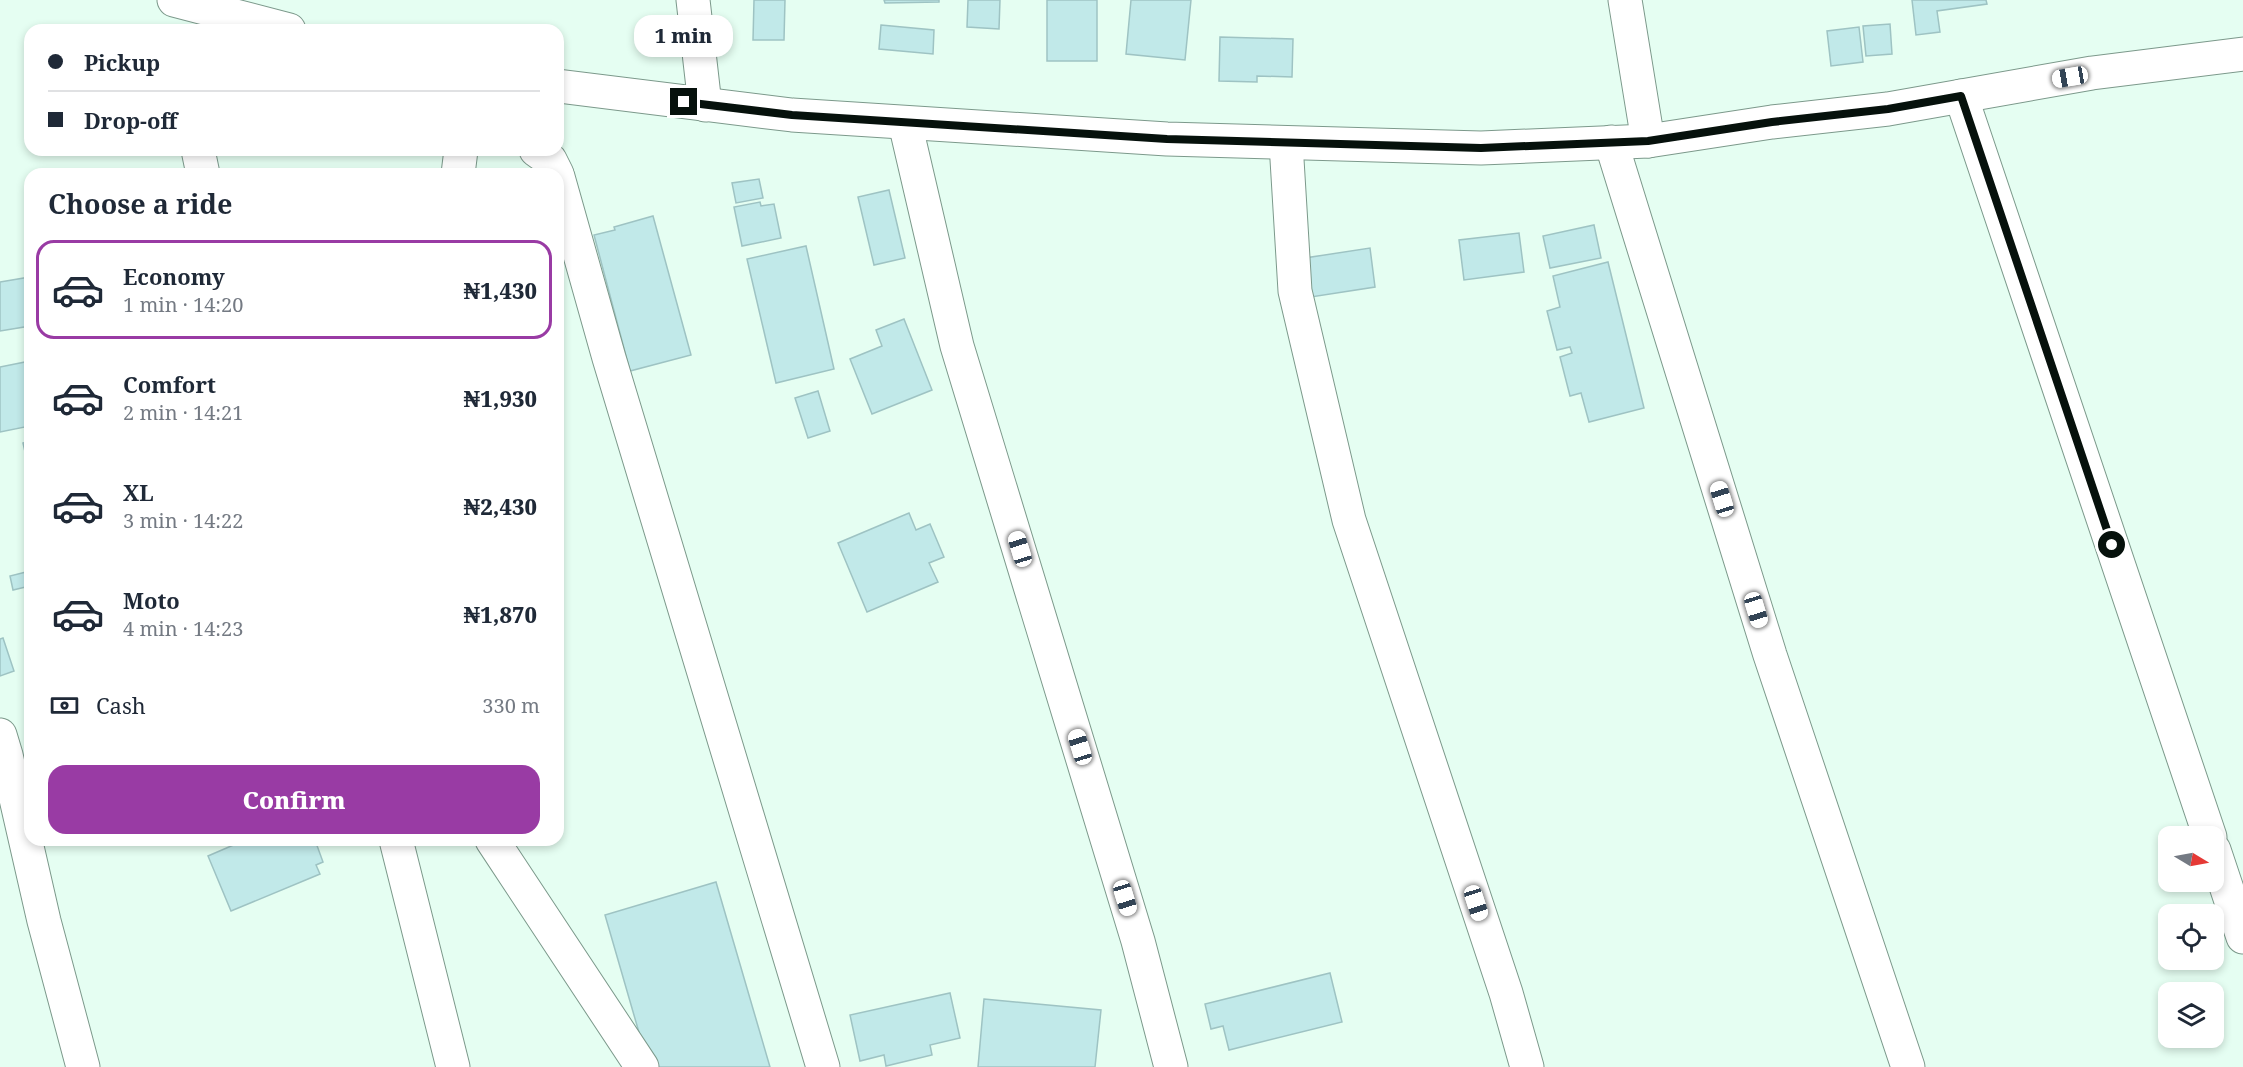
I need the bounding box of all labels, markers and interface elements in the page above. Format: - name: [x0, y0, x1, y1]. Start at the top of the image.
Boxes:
- callout: 1 min: [634, 15, 734, 57]
- text: 1 min: [655, 22, 712, 49]
- text: Pickup: [84, 47, 160, 77]
- car: [2051, 65, 2089, 89]
- route end: [670, 88, 697, 115]
- text: Drop-off: [84, 105, 177, 135]
- text: Choose a ride: [48, 185, 233, 222]
- text: Economy: [123, 261, 225, 291]
- icon: car: [51, 263, 105, 317]
- text: ₦1,430: [464, 275, 537, 305]
- text: 1 min · 14:20: [123, 291, 243, 318]
- text: Comfort: [123, 369, 216, 399]
- icon: car: [51, 371, 105, 425]
- text: ₦1,930: [464, 383, 537, 413]
- text: 2 min · 14:21: [123, 399, 243, 426]
- text: XL: [123, 477, 154, 507]
- icon: car: [51, 479, 105, 533]
- car: [1708, 479, 1736, 519]
- text: ₦2,430: [464, 491, 537, 521]
- text: 3 min · 14:22: [123, 507, 243, 534]
- car: [1006, 529, 1034, 569]
- route start: [2098, 531, 2125, 558]
- text: Moto: [123, 585, 180, 615]
- icon: car: [51, 587, 105, 641]
- car: [1742, 590, 1770, 630]
- text: ₦1,870: [464, 599, 537, 629]
- text: 4 min · 14:23: [123, 615, 243, 642]
- icon: cash: [48, 689, 81, 722]
- text: Cash: [96, 690, 146, 720]
- text: 330 m: [482, 692, 540, 719]
- car: [1066, 727, 1094, 767]
- button: Confirm: [48, 765, 540, 834]
- north arrow: [2158, 826, 2224, 892]
- map controls: [2158, 826, 2224, 1048]
- car: [1111, 878, 1139, 918]
- car: [1462, 883, 1490, 923]
- button: locate: [2158, 904, 2224, 970]
- button: layers: [2158, 982, 2224, 1048]

